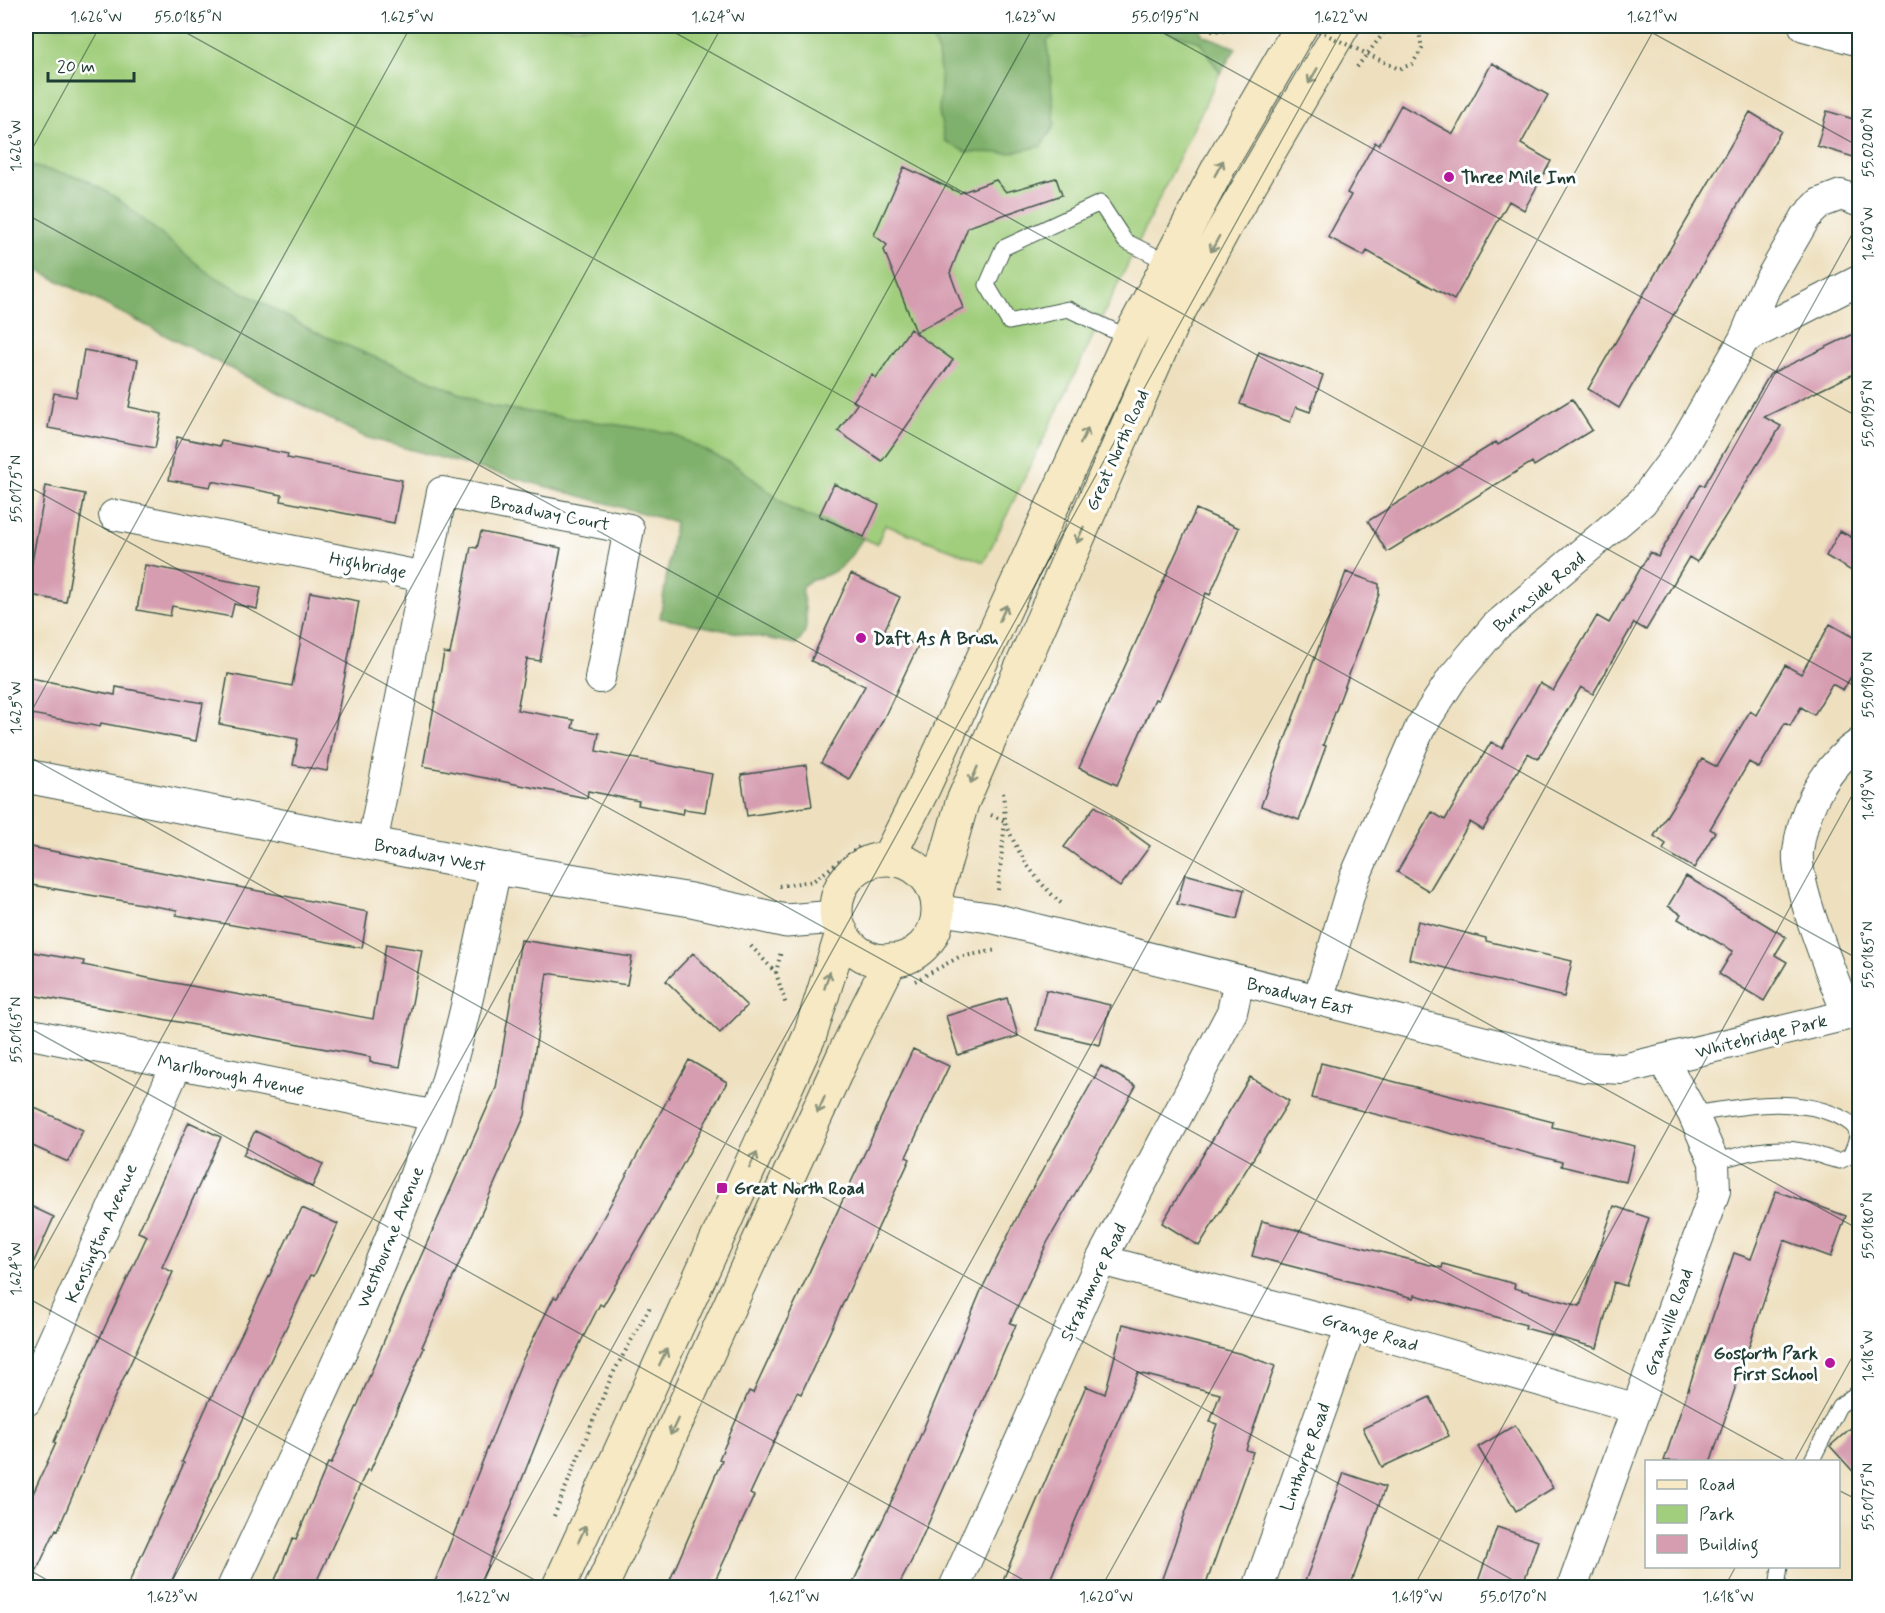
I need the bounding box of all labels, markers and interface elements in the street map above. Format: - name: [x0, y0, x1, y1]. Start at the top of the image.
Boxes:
- text: 1.626°W: [70, 8, 122, 28]
- text: 55.0185°N: [154, 8, 222, 28]
- text: 1.625°W: [381, 8, 433, 28]
- text: 1.624°W: [691, 8, 745, 28]
- text: 1.623°W: [1005, 8, 1055, 28]
- text: 55.0195°N: [1131, 8, 1199, 28]
- text: 1.622°W: [1314, 8, 1368, 28]
- text: 1.621°W: [1627, 8, 1677, 28]
- scale bar: [48, 45, 134, 83]
- text: 20 m: [57, 55, 95, 79]
- one-way arrow: [1307, 67, 1319, 84]
- text: 55.0200°N: [1859, 108, 1879, 178]
- text: 1.626°W: [7, 120, 27, 172]
- one-way arrow: [1213, 160, 1225, 177]
- place label: Three Mile Inn: [1461, 166, 1576, 190]
- marker: Three Mile Inn: [1442, 170, 1456, 184]
- text: 1.620°W: [1859, 207, 1879, 261]
- one-way arrow: [1209, 235, 1220, 253]
- text: 55.0195°N: [1859, 380, 1879, 448]
- street label: Great North Road: [1080, 386, 1155, 515]
- one-way arrow: [1079, 427, 1090, 445]
- text: 55.0175°N: [7, 455, 27, 523]
- street label: Broadway Court: [488, 491, 612, 537]
- one-way arrow: [1074, 526, 1085, 544]
- street label: Highbridge: [327, 547, 408, 587]
- street label: Burnside Road: [1489, 547, 1591, 638]
- one-way arrow: [998, 605, 1009, 623]
- place label: Daft As A Brush: [873, 627, 999, 651]
- marker: Daft As A Brush: [854, 631, 868, 645]
- text: 55.0190°N: [1859, 652, 1879, 718]
- text: 1.625°W: [7, 682, 27, 734]
- one-way arrow: [967, 766, 978, 784]
- text: 1.619°W: [1859, 770, 1879, 820]
- street label: Broadway West: [372, 833, 488, 879]
- text: 55.0185°N: [1859, 921, 1879, 989]
- one-way arrow: [822, 971, 833, 990]
- street label: Broadway East: [1244, 972, 1356, 1022]
- text: 55.0165°N: [7, 997, 27, 1063]
- street label: Whitebridge Park: [1693, 1009, 1830, 1065]
- street label: Marlborough Avenue: [155, 1050, 306, 1102]
- one-way arrow: [815, 1095, 826, 1113]
- one-way arrow: [748, 1152, 759, 1170]
- street label: Kensington Avenue: [60, 1160, 145, 1308]
- street label: Westbourne Avenue: [352, 1163, 430, 1312]
- place label: Great North Road: [734, 1177, 864, 1201]
- marker: Great North Road: [715, 1181, 729, 1195]
- text: 55.0180°N: [1859, 1193, 1879, 1259]
- street label: Strathmore Road: [1055, 1219, 1133, 1346]
- text: 1.624°W: [7, 1242, 27, 1296]
- street label: Granville Road: [1638, 1265, 1699, 1379]
- street label: Grange Road: [1319, 1308, 1421, 1358]
- text: 1.618°W: [1859, 1330, 1879, 1382]
- place label: Gosforth Park First School: [1714, 1342, 1818, 1387]
- one-way arrow: [658, 1348, 670, 1366]
- marker: Gosforth Park First School: [1823, 1356, 1837, 1370]
- street label: Linthorpe Road: [1275, 1400, 1337, 1515]
- one-way arrow: [668, 1417, 679, 1436]
- legend: [1645, 1460, 1840, 1568]
- text: 55.0175°N: [1859, 1463, 1879, 1531]
- text: Road: [1699, 1473, 1735, 1497]
- text: Park: [1699, 1503, 1735, 1527]
- one-way arrow: [577, 1526, 589, 1544]
- text: Building: [1699, 1533, 1759, 1559]
- text: 1.623°W: [147, 1588, 197, 1608]
- text: 1.622°W: [456, 1588, 510, 1608]
- text: 1.621°W: [769, 1588, 819, 1608]
- text: 1.620°W: [1079, 1588, 1133, 1608]
- text: 1.619°W: [1392, 1588, 1442, 1608]
- text: 55.0170°N: [1479, 1588, 1547, 1608]
- text: 1.618°W: [1702, 1588, 1754, 1608]

